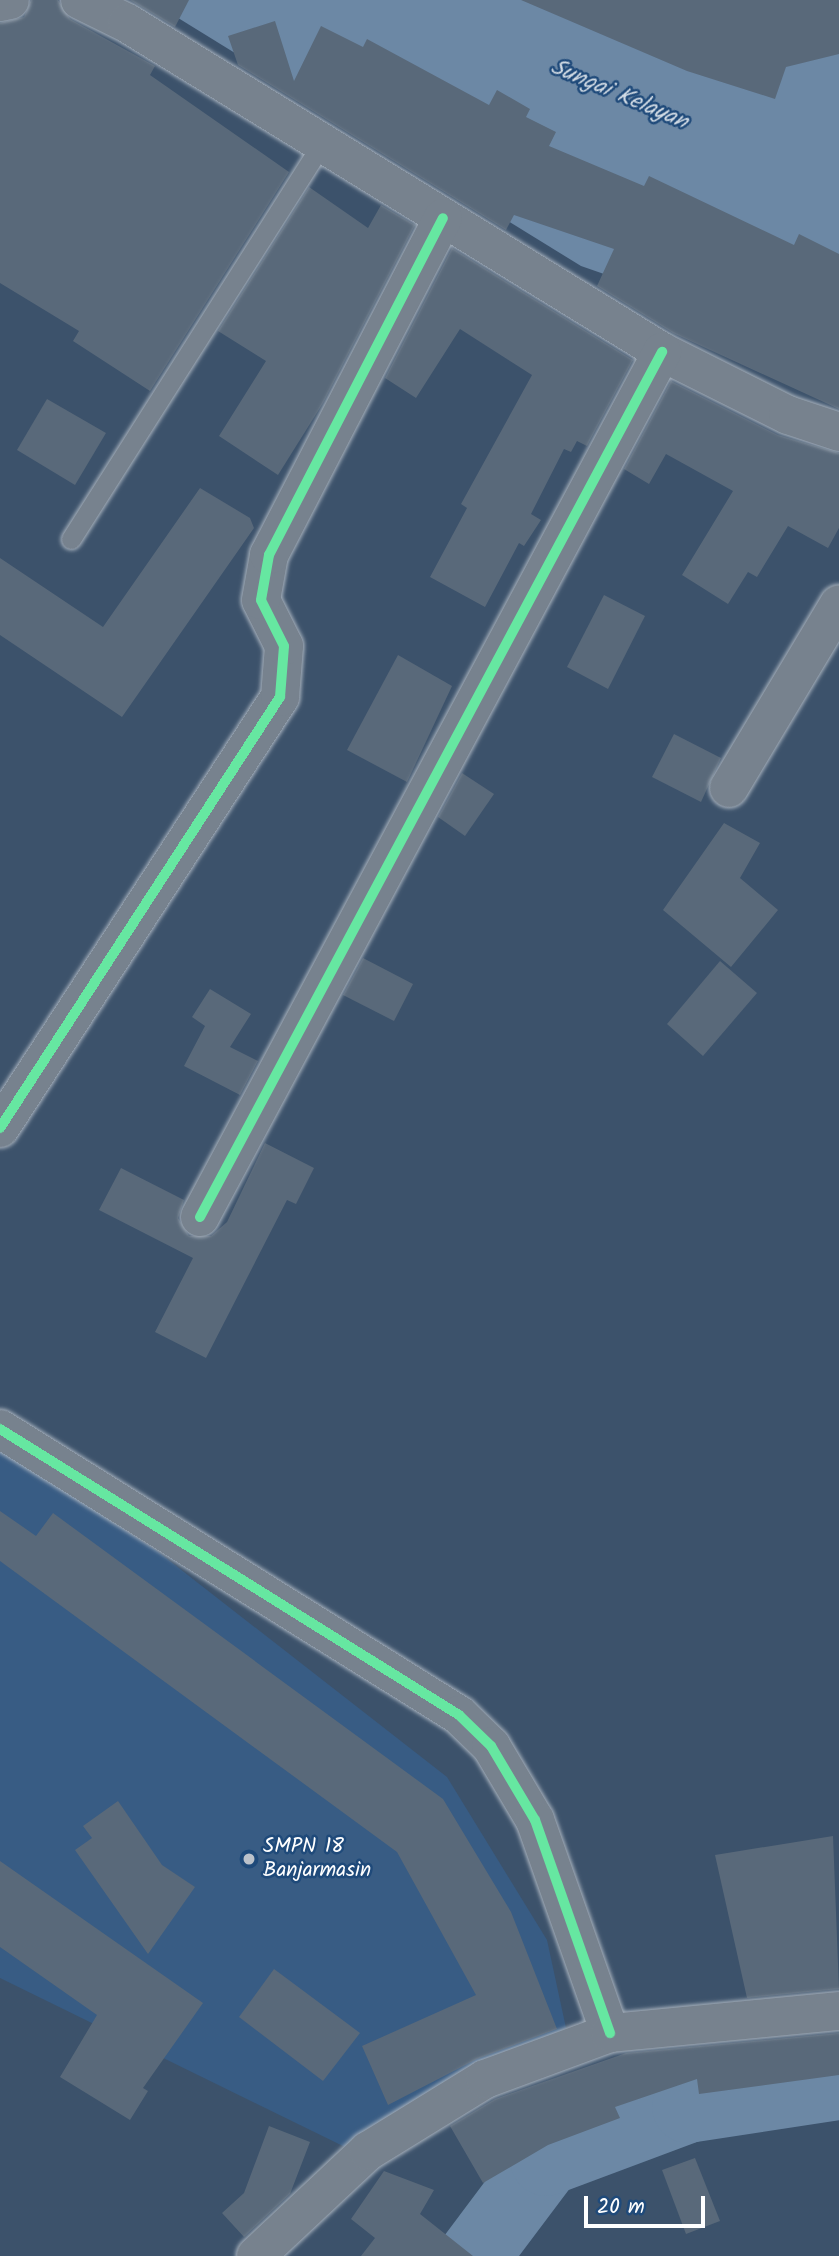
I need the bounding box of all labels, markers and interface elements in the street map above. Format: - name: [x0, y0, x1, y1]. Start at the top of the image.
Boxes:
- water label: Sungai Kelayan: [546, 54, 692, 136]
- place label: SMPN 18 Banjarmasin: [263, 1834, 371, 1884]
- marker: SMPN 18 Banjarmasin: [241, 1851, 257, 1867]
- scale bar: [587, 2182, 708, 2226]
- text: 20 m: [597, 2191, 645, 2224]

